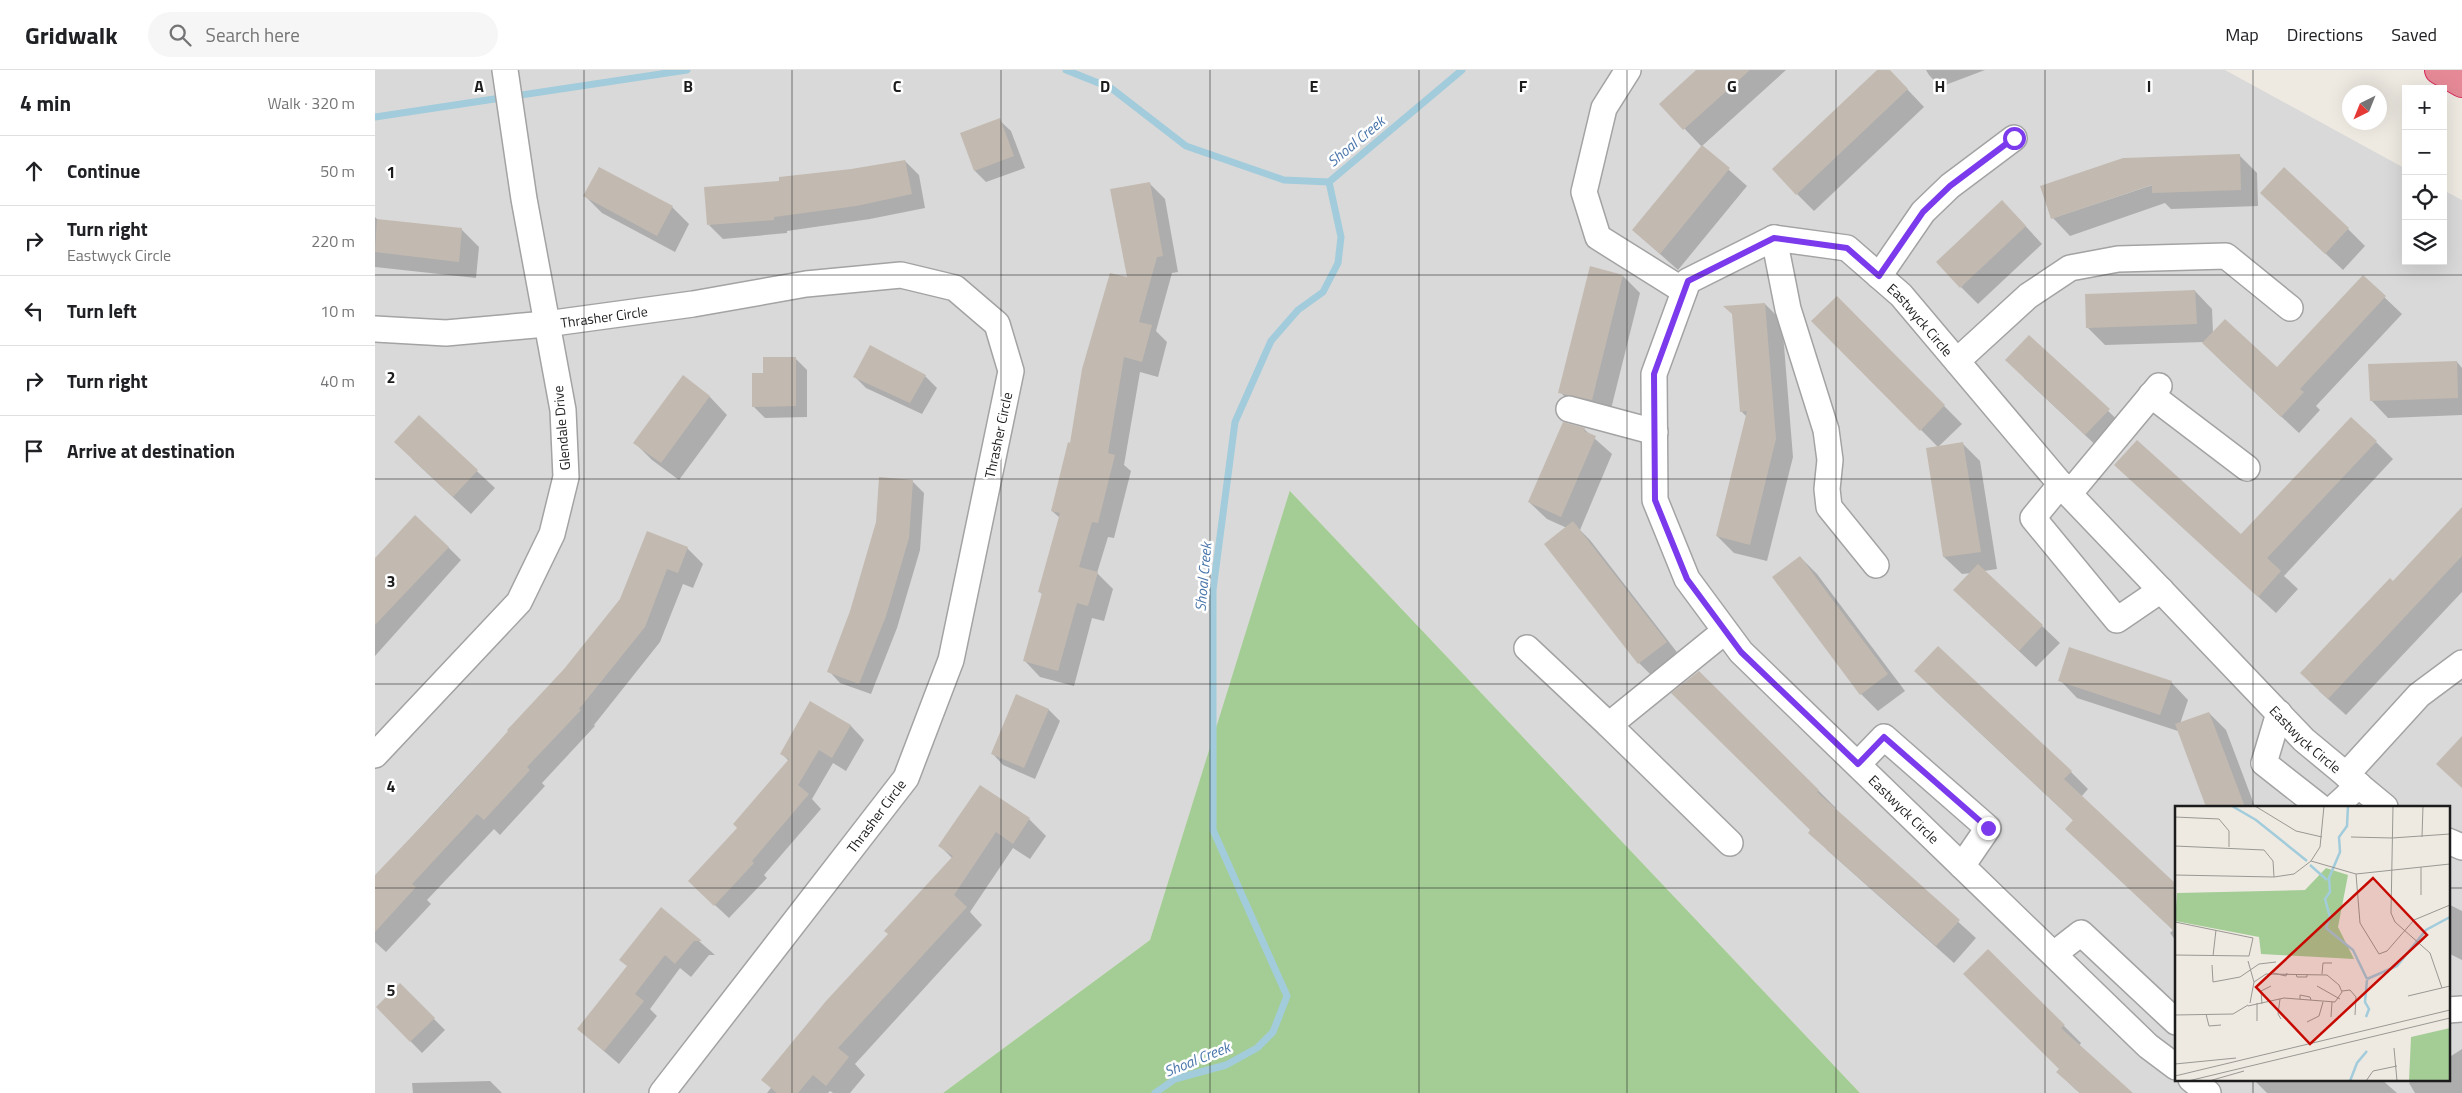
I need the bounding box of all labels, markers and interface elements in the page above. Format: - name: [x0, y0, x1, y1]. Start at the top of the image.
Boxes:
- search box: [148, 12, 498, 57]
- text: Gridwalk: [25, 17, 118, 53]
- text: Search here: [206, 20, 300, 49]
- icon: search: [166, 21, 194, 49]
- text: Map: [2225, 21, 2259, 48]
- text: Directions: [2287, 21, 2363, 48]
- text: Saved: [2391, 21, 2437, 48]
- text: A: [474, 74, 484, 98]
- text: B: [683, 74, 693, 98]
- text: C: [893, 74, 902, 98]
- text: D: [1100, 74, 1110, 98]
- text: E: [1310, 74, 1319, 98]
- text: F: [1519, 74, 1528, 98]
- text: G: [1727, 74, 1737, 98]
- text: H: [1935, 74, 1945, 98]
- text: I: [2147, 74, 2151, 98]
- north arrow: [2342, 85, 2387, 130]
- map controls: [2402, 85, 2447, 265]
- button: +: [2402, 85, 2447, 130]
- text: 4 min: [20, 87, 71, 119]
- text: Walk · 320 m: [267, 91, 355, 115]
- water label: Shoal Creek: [1322, 109, 1392, 172]
- route start: [2003, 127, 2026, 150]
- button: −: [2402, 130, 2447, 175]
- text: Continue: [67, 156, 140, 185]
- icon: ahead: [20, 157, 48, 185]
- text: 50 m: [320, 159, 355, 183]
- text: 1: [387, 160, 395, 184]
- button: locate: [2402, 175, 2447, 220]
- text: Turn right: [67, 214, 148, 243]
- button: layers: [2402, 220, 2447, 265]
- icon: right: [20, 227, 48, 255]
- text: 220 m: [311, 229, 355, 253]
- text: Eastwyck Circle: [67, 243, 171, 267]
- street label: Eastwyck Circle: [1883, 278, 1958, 360]
- text: Turn left: [67, 296, 137, 325]
- icon: left: [20, 297, 48, 325]
- text: 10 m: [320, 299, 355, 323]
- street label: Thrasher Circle: [559, 300, 649, 332]
- text: 2: [387, 365, 395, 389]
- text: Turn right: [67, 366, 148, 395]
- icon: right: [20, 367, 48, 395]
- text: 40 m: [320, 369, 355, 393]
- street label: Glendale Drive: [547, 385, 575, 471]
- street label: Thrasher Circle: [979, 390, 1017, 480]
- text: Arrive at destination: [67, 436, 235, 465]
- icon: arrive: [20, 437, 48, 465]
- water label: Shoal Creek: [1189, 539, 1218, 612]
- text: 3: [387, 569, 395, 593]
- street label: Eastwyck Circle: [2265, 700, 2346, 777]
- street label: Eastwyck Circle: [1864, 770, 1944, 848]
- text: 4: [387, 774, 396, 798]
- street label: Thrasher Circle: [841, 775, 911, 857]
- inset map: [2175, 806, 2449, 1080]
- route end: [1977, 817, 2000, 840]
- text: 5: [387, 978, 396, 1002]
- water label: Shoal Creek: [1161, 1035, 1235, 1083]

